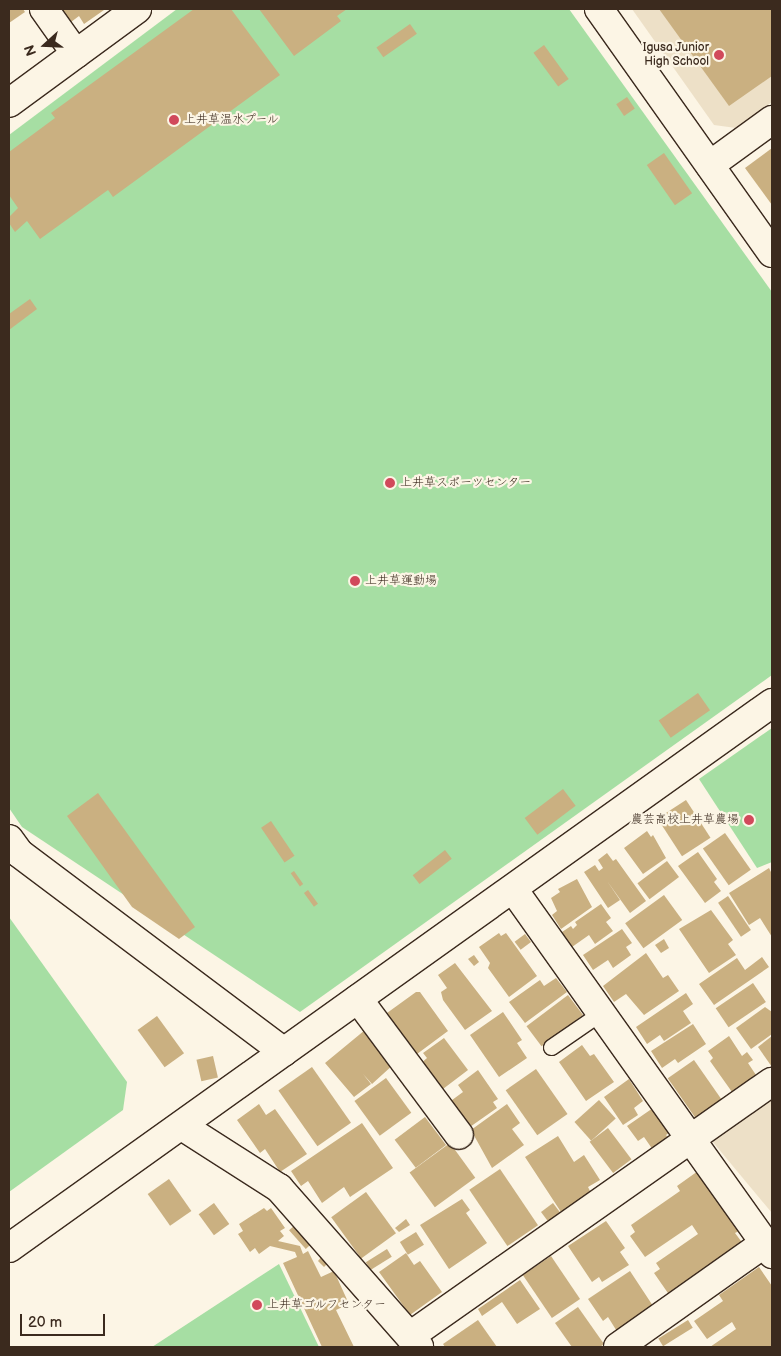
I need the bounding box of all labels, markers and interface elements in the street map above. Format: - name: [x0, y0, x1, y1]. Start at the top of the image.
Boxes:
- north arrow: [20, 20, 70, 70]
- place label: Igusa Junior High School: [642, 41, 709, 69]
- text: N: [21, 42, 40, 58]
- marker: Igusa Junior High School: [713, 49, 725, 61]
- place label: 上井草温水プール: [184, 113, 279, 127]
- marker: 上井草温水プール: [168, 114, 180, 126]
- place label: 上井草スポーツセンター: [400, 476, 532, 490]
- marker: 上井草スポーツセンター: [384, 477, 396, 489]
- place label: 上井草運動場: [365, 574, 437, 588]
- marker: 上井草運動場: [349, 575, 361, 587]
- place label: 農芸高校上井草農場: [631, 813, 739, 827]
- marker: 農芸高校上井草農場: [743, 814, 755, 826]
- place label: 上井草ゴルフセンター: [267, 1298, 387, 1312]
- marker: 上井草ゴルフセンター: [251, 1299, 263, 1311]
- scale bar: [22, 1304, 108, 1336]
- text: 20 m: [28, 1313, 62, 1332]

